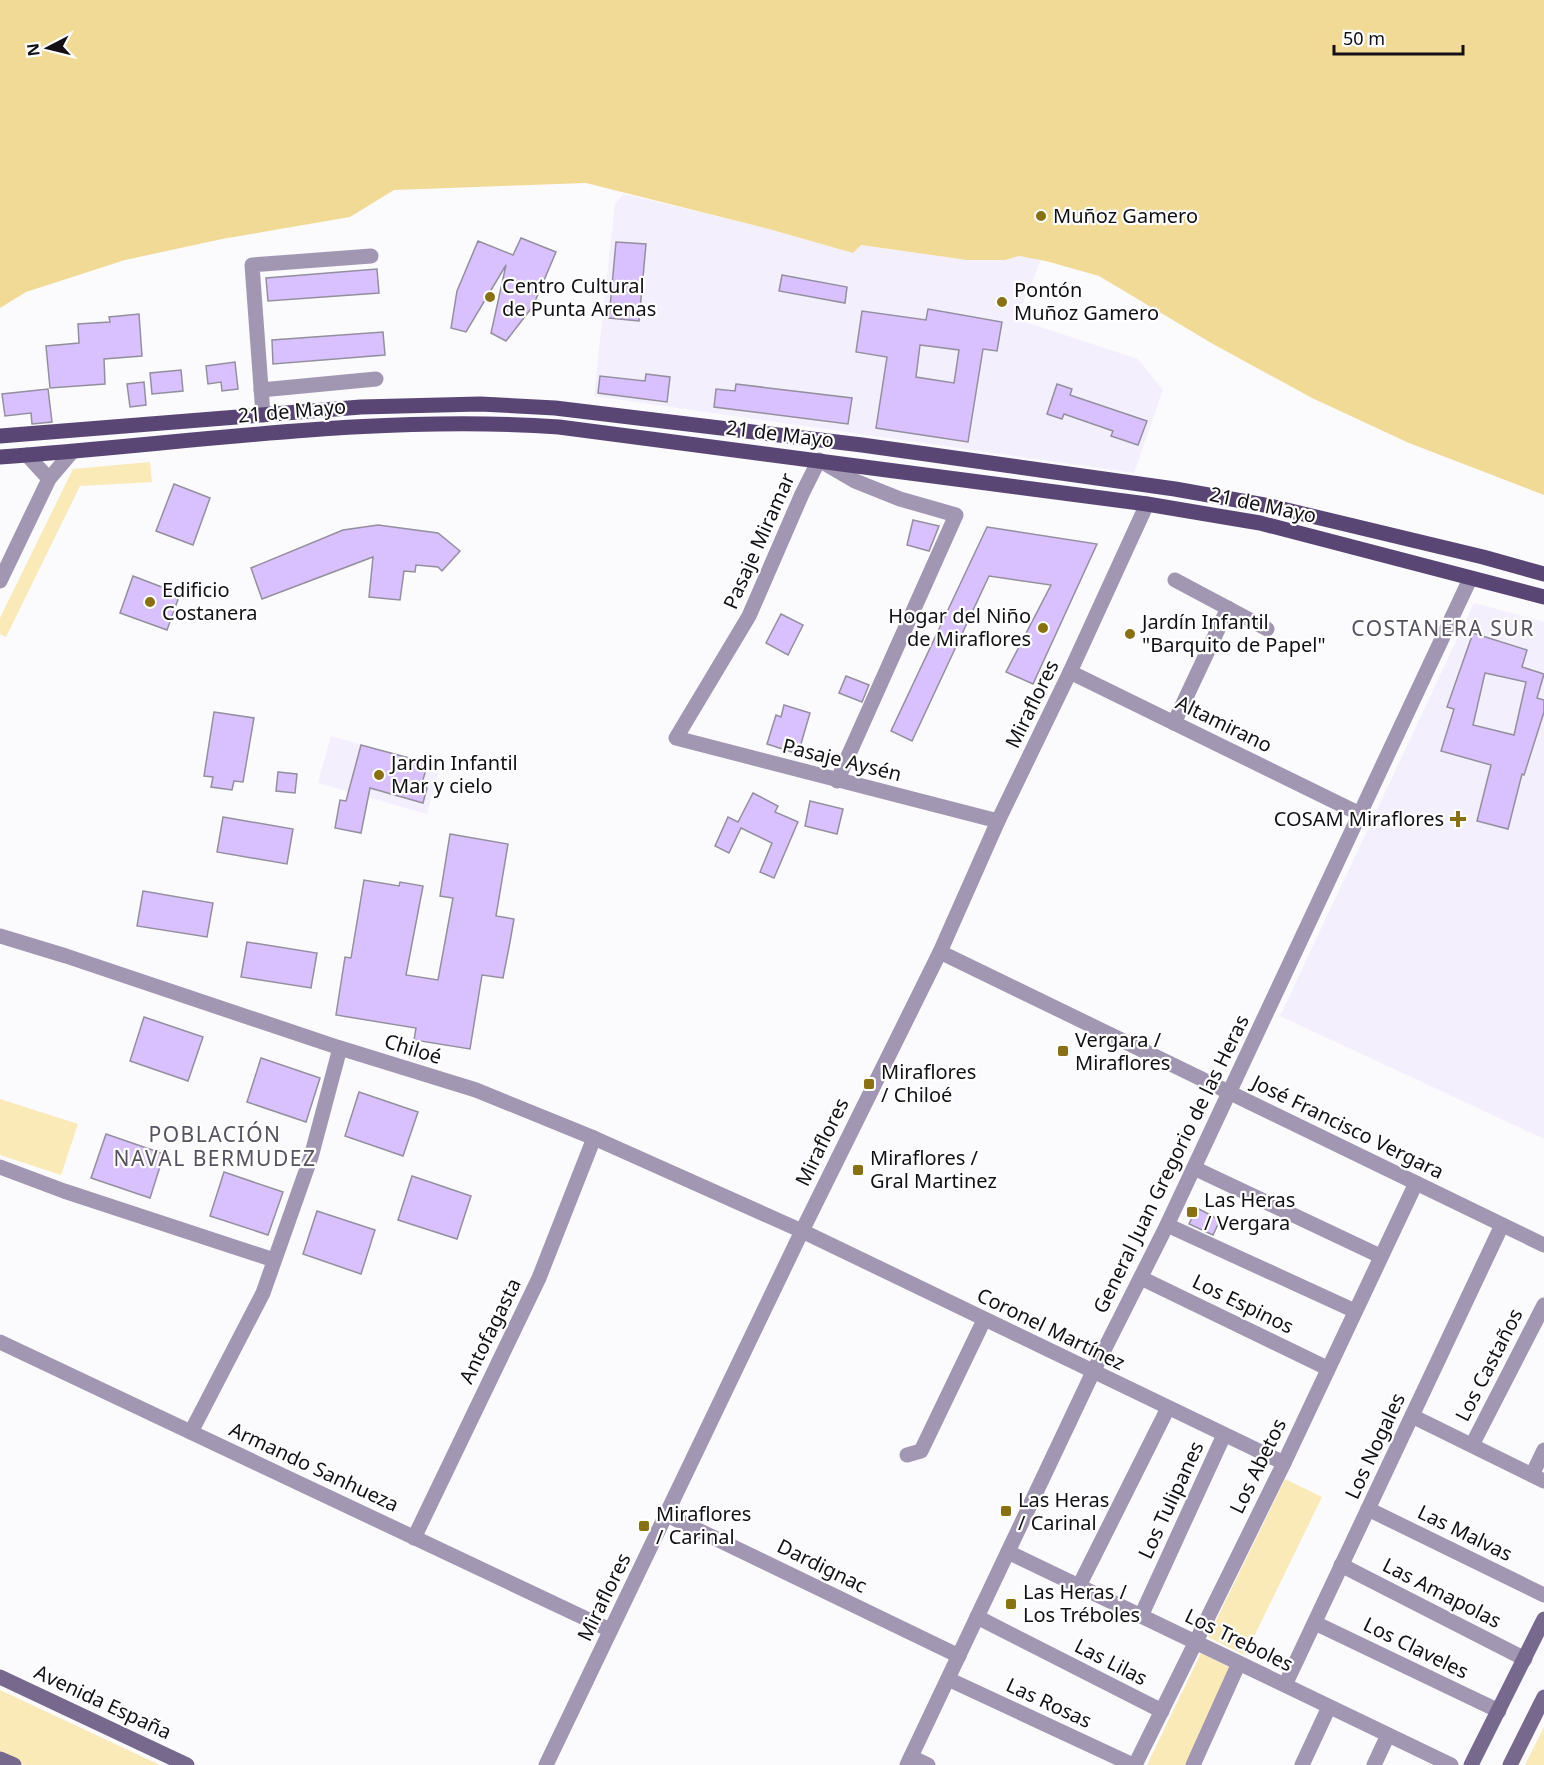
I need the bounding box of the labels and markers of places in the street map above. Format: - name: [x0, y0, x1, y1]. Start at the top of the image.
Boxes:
- place label: Muñoz Gamero: [1053, 202, 1198, 229]
- marker: Muñoz Gamero: [1034, 209, 1048, 223]
- place label: Centro Cultural de Punta Arenas: [502, 272, 656, 322]
- place label: Pontón Muñoz Gamero: [1014, 276, 1159, 326]
- marker: Centro Cultural de Punta Arenas: [483, 290, 497, 304]
- marker: Pontón Muñoz Gamero: [995, 295, 1009, 309]
- place label: Edificio Costanera: [162, 576, 257, 626]
- marker: Edificio Costanera: [143, 595, 157, 609]
- place label: Hogar del Niño de Miraflores: [888, 602, 1031, 652]
- place label: Jardín Infantil "Barquito de Papel": [1140, 608, 1326, 658]
- marker: Hogar del Niño de Miraflores: [1036, 621, 1050, 635]
- marker: Jardín Infantil "Barquito de Papel": [1123, 627, 1137, 641]
- place label: Jardin Infantil Mar y cielo: [389, 749, 518, 799]
- marker: Jardin Infantil Mar y cielo: [372, 768, 386, 782]
- place label: COSAM Miraflores: [1274, 805, 1444, 832]
- marker: COSAM Miraflores: [1449, 810, 1467, 828]
- place label: Vergara / Miraflores: [1075, 1026, 1170, 1076]
- marker: Vergara / Miraflores: [1056, 1044, 1070, 1058]
- place label: Miraflores / Chiloé: [881, 1058, 976, 1108]
- marker: Miraflores / Chiloé: [862, 1077, 876, 1091]
- place label: Miraflores / Gral Martinez: [870, 1144, 997, 1194]
- marker: Miraflores / Gral Martinez: [851, 1163, 865, 1177]
- place label: Las Heras / Vergara: [1204, 1186, 1295, 1236]
- marker: Las Heras / Vergara: [1185, 1205, 1199, 1219]
- place label: Las Heras / Carinal: [1018, 1486, 1109, 1536]
- place label: Miraflores / Carinal: [656, 1500, 751, 1550]
- marker: Las Heras / Carinal: [999, 1504, 1013, 1518]
- marker: Miraflores / Carinal: [637, 1519, 651, 1533]
- place label: Las Heras / Los Tréboles: [1023, 1578, 1140, 1628]
- marker: Las Heras / Los Tréboles: [1004, 1597, 1018, 1611]

